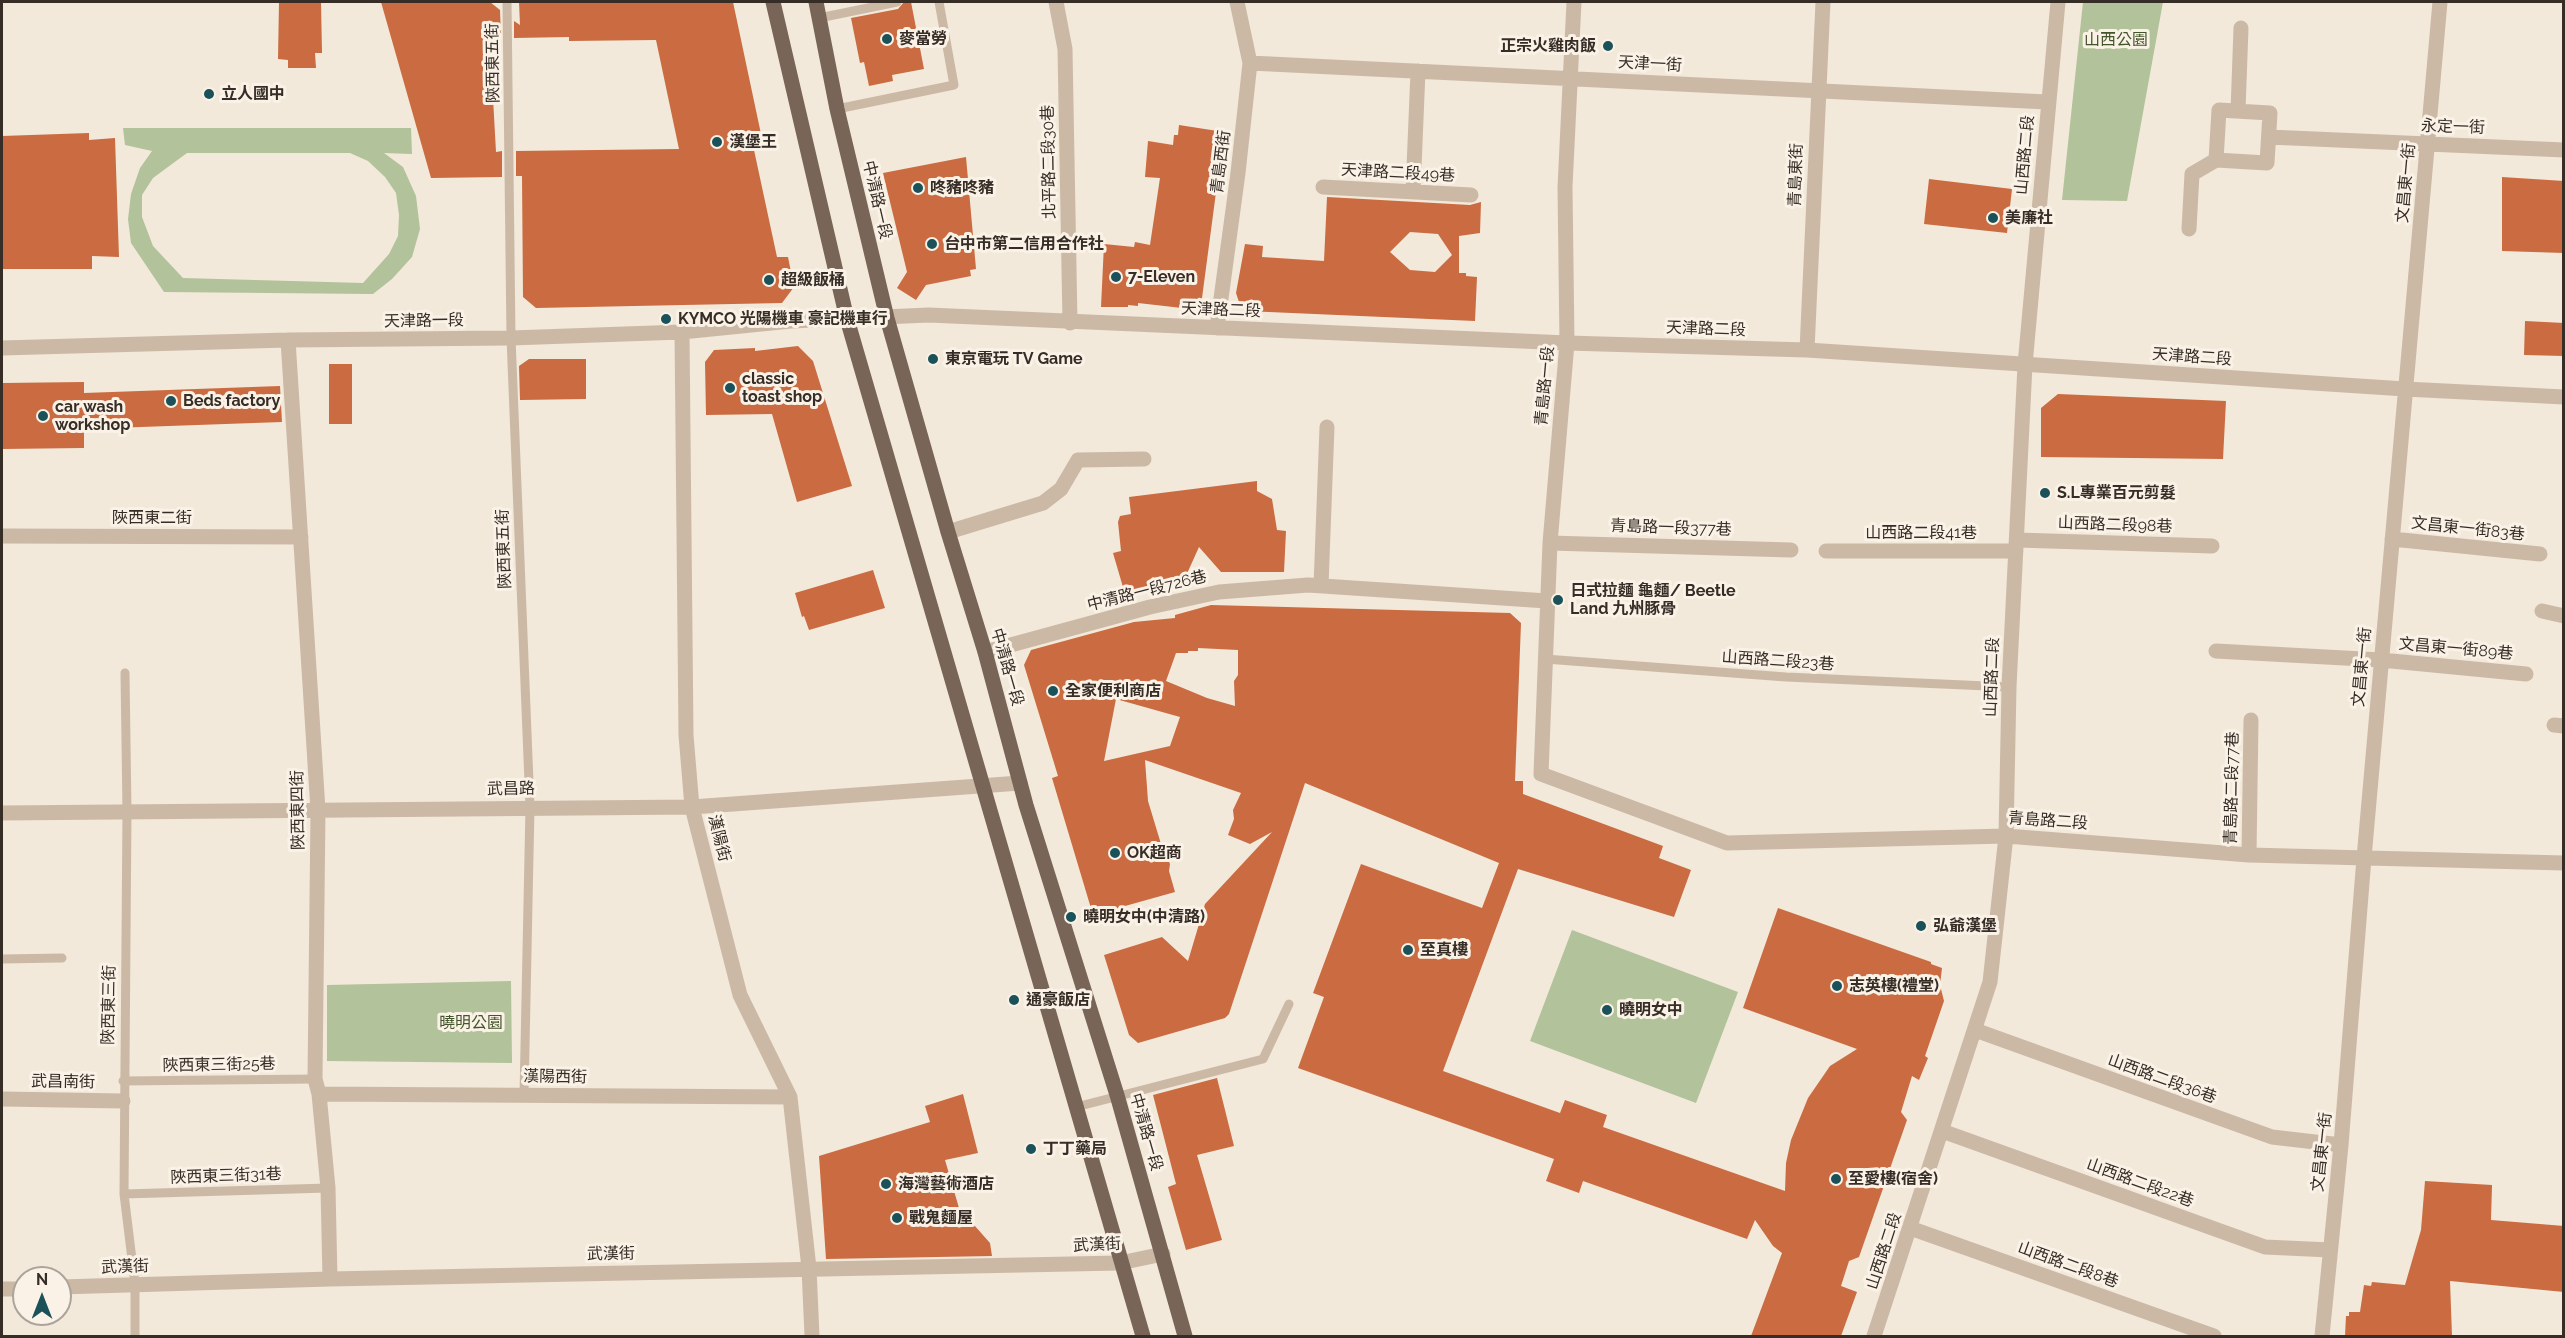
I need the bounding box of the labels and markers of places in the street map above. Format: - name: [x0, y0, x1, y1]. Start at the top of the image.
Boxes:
- place label: 麥當勞: [899, 29, 947, 49]
- marker: 麥當勞: [880, 32, 894, 46]
- place label: 正宗火雞肉飯: [1500, 36, 1596, 56]
- marker: 正宗火雞肉飯: [1601, 39, 1615, 53]
- place label: 立人國中: [221, 84, 285, 104]
- marker: 立人國中: [202, 87, 216, 101]
- place label: 漢堡王: [729, 132, 777, 152]
- marker: 漢堡王: [710, 135, 724, 149]
- place label: 咚豬咚豬: [930, 178, 994, 198]
- marker: 咚豬咚豬: [911, 181, 925, 195]
- place label: 美廉社: [2005, 208, 2053, 228]
- marker: 美廉社: [1986, 211, 2000, 225]
- place label: 台中市第二信用合作社: [944, 234, 1104, 254]
- marker: 台中市第二信用合作社: [925, 237, 939, 251]
- place label: 7-Eleven: [1128, 267, 1195, 287]
- place label: 超級飯桶: [781, 270, 845, 290]
- marker: 7-Eleven: [1109, 270, 1123, 284]
- marker: 超級飯桶: [762, 273, 776, 287]
- place label: KYMCO 光陽機車 豪記機車行: [678, 309, 888, 329]
- marker: KYMCO 光陽機車 豪記機車行: [659, 312, 673, 326]
- place label: 東京電玩 TV Game: [945, 349, 1083, 369]
- marker: 東京電玩 TV Game: [926, 352, 940, 366]
- place label: classic toast shop: [742, 369, 822, 407]
- marker: classic toast shop: [723, 381, 737, 395]
- place label: Beds factory: [183, 391, 280, 411]
- marker: Beds factory: [164, 394, 178, 408]
- place label: car wash workshop: [55, 397, 130, 435]
- marker: car wash workshop: [36, 409, 50, 423]
- place label: S.L專業百元剪髮: [2057, 483, 2176, 503]
- marker: S.L專業百元剪髮: [2038, 486, 2052, 500]
- place label: 日式拉麵 龜麵/ Beetle Land 九州豚骨: [1570, 581, 1736, 619]
- marker: 日式拉麵 龜麵/ Beetle Land 九州豚骨: [1551, 593, 1565, 607]
- place label: 全家便利商店: [1065, 681, 1161, 701]
- marker: 全家便利商店: [1046, 684, 1060, 698]
- place label: OK超商: [1127, 843, 1182, 863]
- marker: OK超商: [1108, 846, 1122, 860]
- place label: 曉明女中(中清路): [1083, 907, 1205, 927]
- marker: 曉明女中(中清路): [1064, 910, 1078, 924]
- place label: 弘爺漢堡: [1933, 916, 1997, 936]
- marker: 弘爺漢堡: [1914, 919, 1928, 933]
- place label: 至真樓: [1420, 940, 1468, 960]
- marker: 至真樓: [1401, 943, 1415, 957]
- place label: 志英樓(禮堂): [1849, 976, 1939, 996]
- marker: 志英樓(禮堂): [1830, 979, 1844, 993]
- place label: 通豪飯店: [1026, 990, 1090, 1010]
- marker: 通豪飯店: [1007, 993, 1021, 1007]
- place label: 曉明女中: [1619, 1000, 1683, 1020]
- marker: 曉明女中: [1600, 1003, 1614, 1017]
- place label: 丁丁藥局: [1043, 1139, 1107, 1159]
- marker: 丁丁藥局: [1024, 1142, 1038, 1156]
- place label: 至愛樓(宿舍): [1848, 1169, 1938, 1189]
- marker: 至愛樓(宿舍): [1829, 1172, 1843, 1186]
- place label: 海灣藝術酒店: [898, 1174, 994, 1194]
- marker: 海灣藝術酒店: [879, 1177, 893, 1191]
- place label: 戰鬼麵屋: [909, 1208, 973, 1228]
- marker: 戰鬼麵屋: [890, 1211, 904, 1225]

